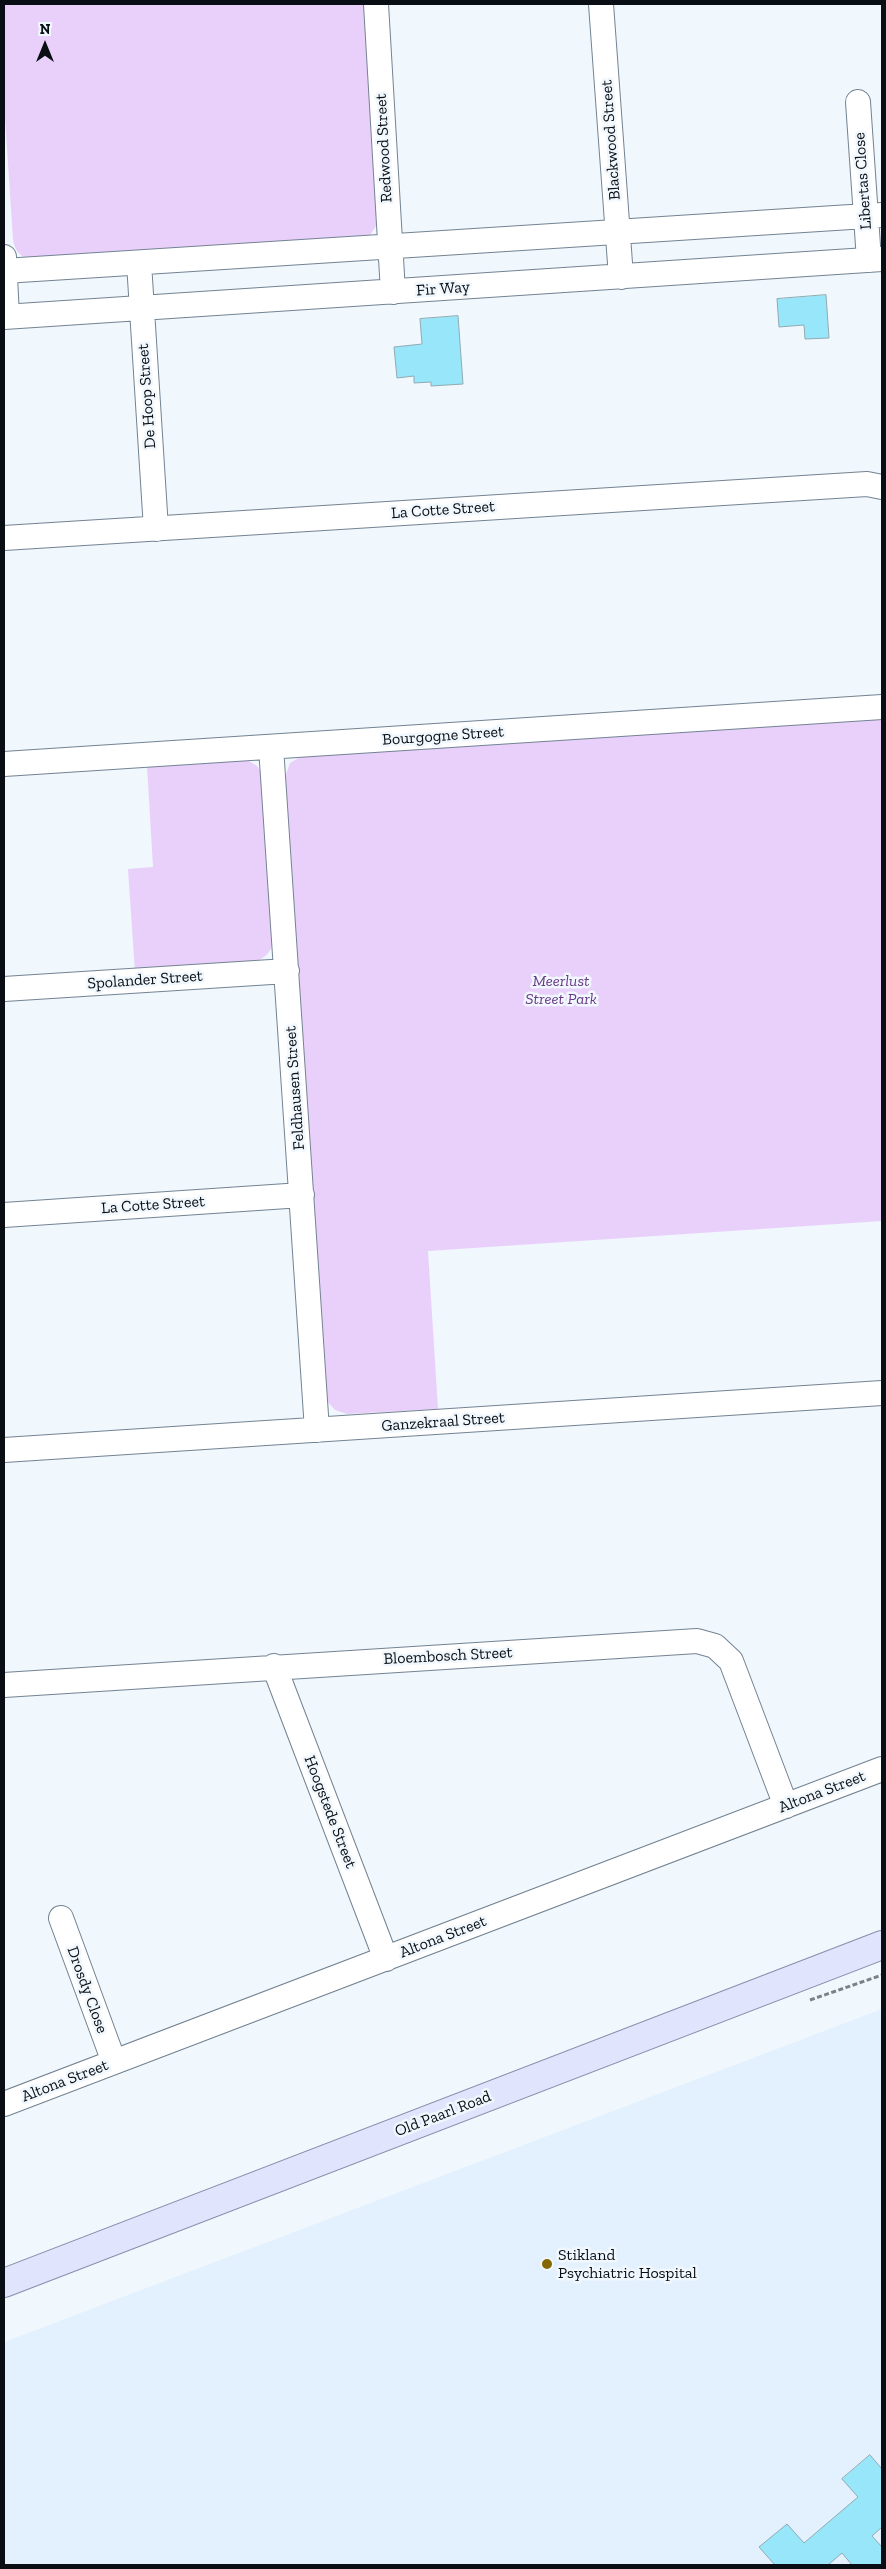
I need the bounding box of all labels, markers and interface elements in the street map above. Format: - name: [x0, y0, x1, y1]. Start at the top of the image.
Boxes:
- north arrow: [20, 20, 70, 70]
- text: N: [40, 21, 50, 38]
- street label: Blackwood Street: [597, 79, 625, 201]
- street label: Redwood Street: [372, 93, 396, 203]
- street label: Libertas Close: [850, 132, 876, 230]
- street label: Fir Way: [416, 278, 470, 300]
- street label: De Hoop Street: [134, 343, 160, 449]
- street label: La Cotte Street: [391, 497, 495, 523]
- street label: Bourgogne Street: [382, 722, 504, 750]
- street label: Spolander Street: [87, 966, 203, 994]
- park label: Meerlust Street Park: [525, 971, 597, 1009]
- street label: Feldhausen Street: [281, 1025, 309, 1151]
- street label: La Cotte Street: [101, 1192, 205, 1218]
- street label: Ganzekraal Street: [381, 1408, 505, 1436]
- street label: Bloembosch Street: [383, 1643, 513, 1669]
- street label: Hoogstede Street: [300, 1753, 360, 1871]
- street label: Altona Street: [776, 1767, 868, 1817]
- street label: Altona Street: [397, 1912, 489, 1962]
- street label: Drosdy Close: [62, 1944, 112, 2036]
- street label: Altona Street: [19, 2056, 111, 2106]
- street label: Old Paarl Road: [392, 2087, 494, 2141]
- place label: Stikland Psychiatric Hospital: [558, 2245, 697, 2283]
- marker: Stikland Psychiatric Hospital: [540, 2257, 554, 2271]

